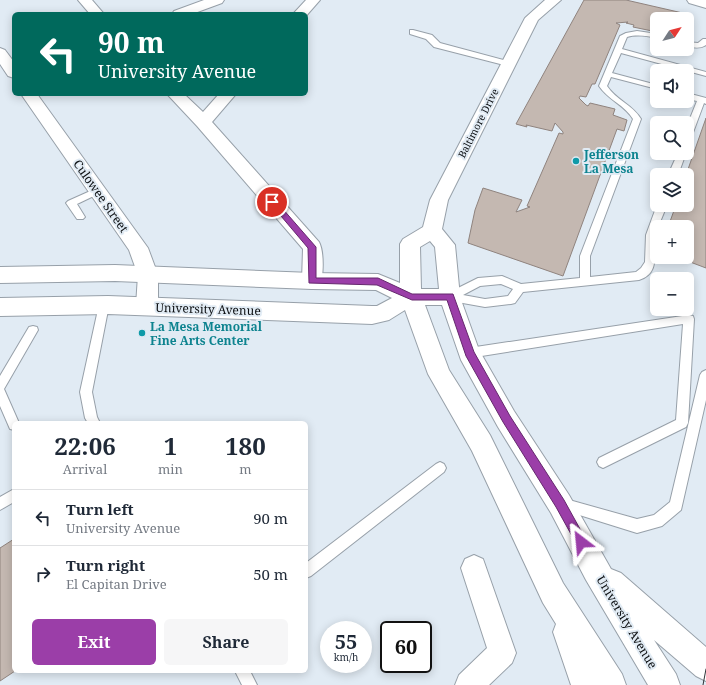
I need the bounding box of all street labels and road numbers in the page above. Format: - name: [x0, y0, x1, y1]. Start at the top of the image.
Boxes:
- street label: Baltimore Drive: [454, 86, 502, 160]
- street label: Culowee Street: [70, 156, 132, 236]
- street label: University Avenue: [155, 299, 261, 319]
- street label: University Avenue: [593, 572, 661, 672]

